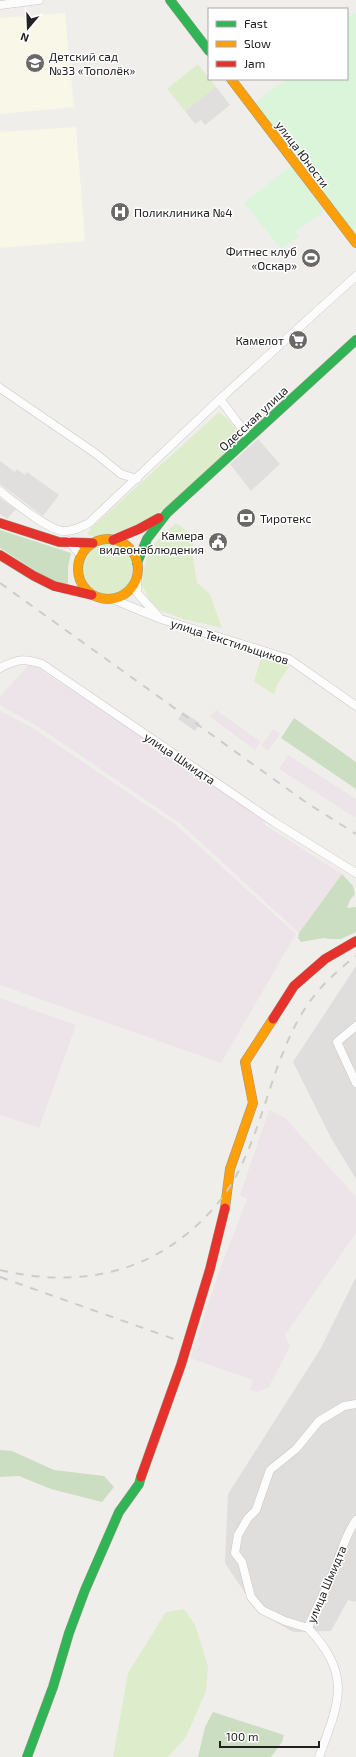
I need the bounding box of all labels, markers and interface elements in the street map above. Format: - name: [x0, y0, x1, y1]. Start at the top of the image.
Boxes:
- north arrow: [8, 8, 48, 48]
- legend: [208, 8, 348, 80]
- text: Fast: [244, 16, 268, 30]
- text: N: [19, 30, 30, 45]
- text: Slow: [244, 36, 271, 50]
- place label: Детский сад №33 «Тополёк»: [49, 49, 135, 77]
- school or university icon: Детский сад №33 «Тополёк»: [24, 52, 46, 74]
- text: Jam: [244, 56, 265, 70]
- street label: улица Юности: [273, 118, 333, 191]
- hospital icon: Поликлиника №4: [109, 201, 131, 223]
- place label: Поликлиника №4: [134, 205, 233, 219]
- place label: Фитнес клуб «Оскар»: [226, 244, 297, 272]
- sports icon: Фитнес клуб «Оскар»: [300, 247, 322, 269]
- supermarket icon: Камелот: [287, 329, 309, 351]
- place label: Камелот: [235, 333, 284, 347]
- street label: Одесская улица: [216, 383, 291, 454]
- bank icon: Тиротекс: [235, 507, 257, 529]
- place label: Тиротекс: [260, 511, 311, 525]
- place label: Камера видеонаблюдения: [99, 528, 204, 556]
- public building icon: Камера видеонаблюдения: [207, 531, 229, 553]
- street label: улица Текстильщиков: [169, 615, 291, 668]
- street label: улица Шмидта: [141, 729, 218, 788]
- street label: улица Шмидта: [303, 1543, 350, 1625]
- scale bar: [220, 1723, 319, 1749]
- text: 100 m: [226, 1729, 258, 1743]

